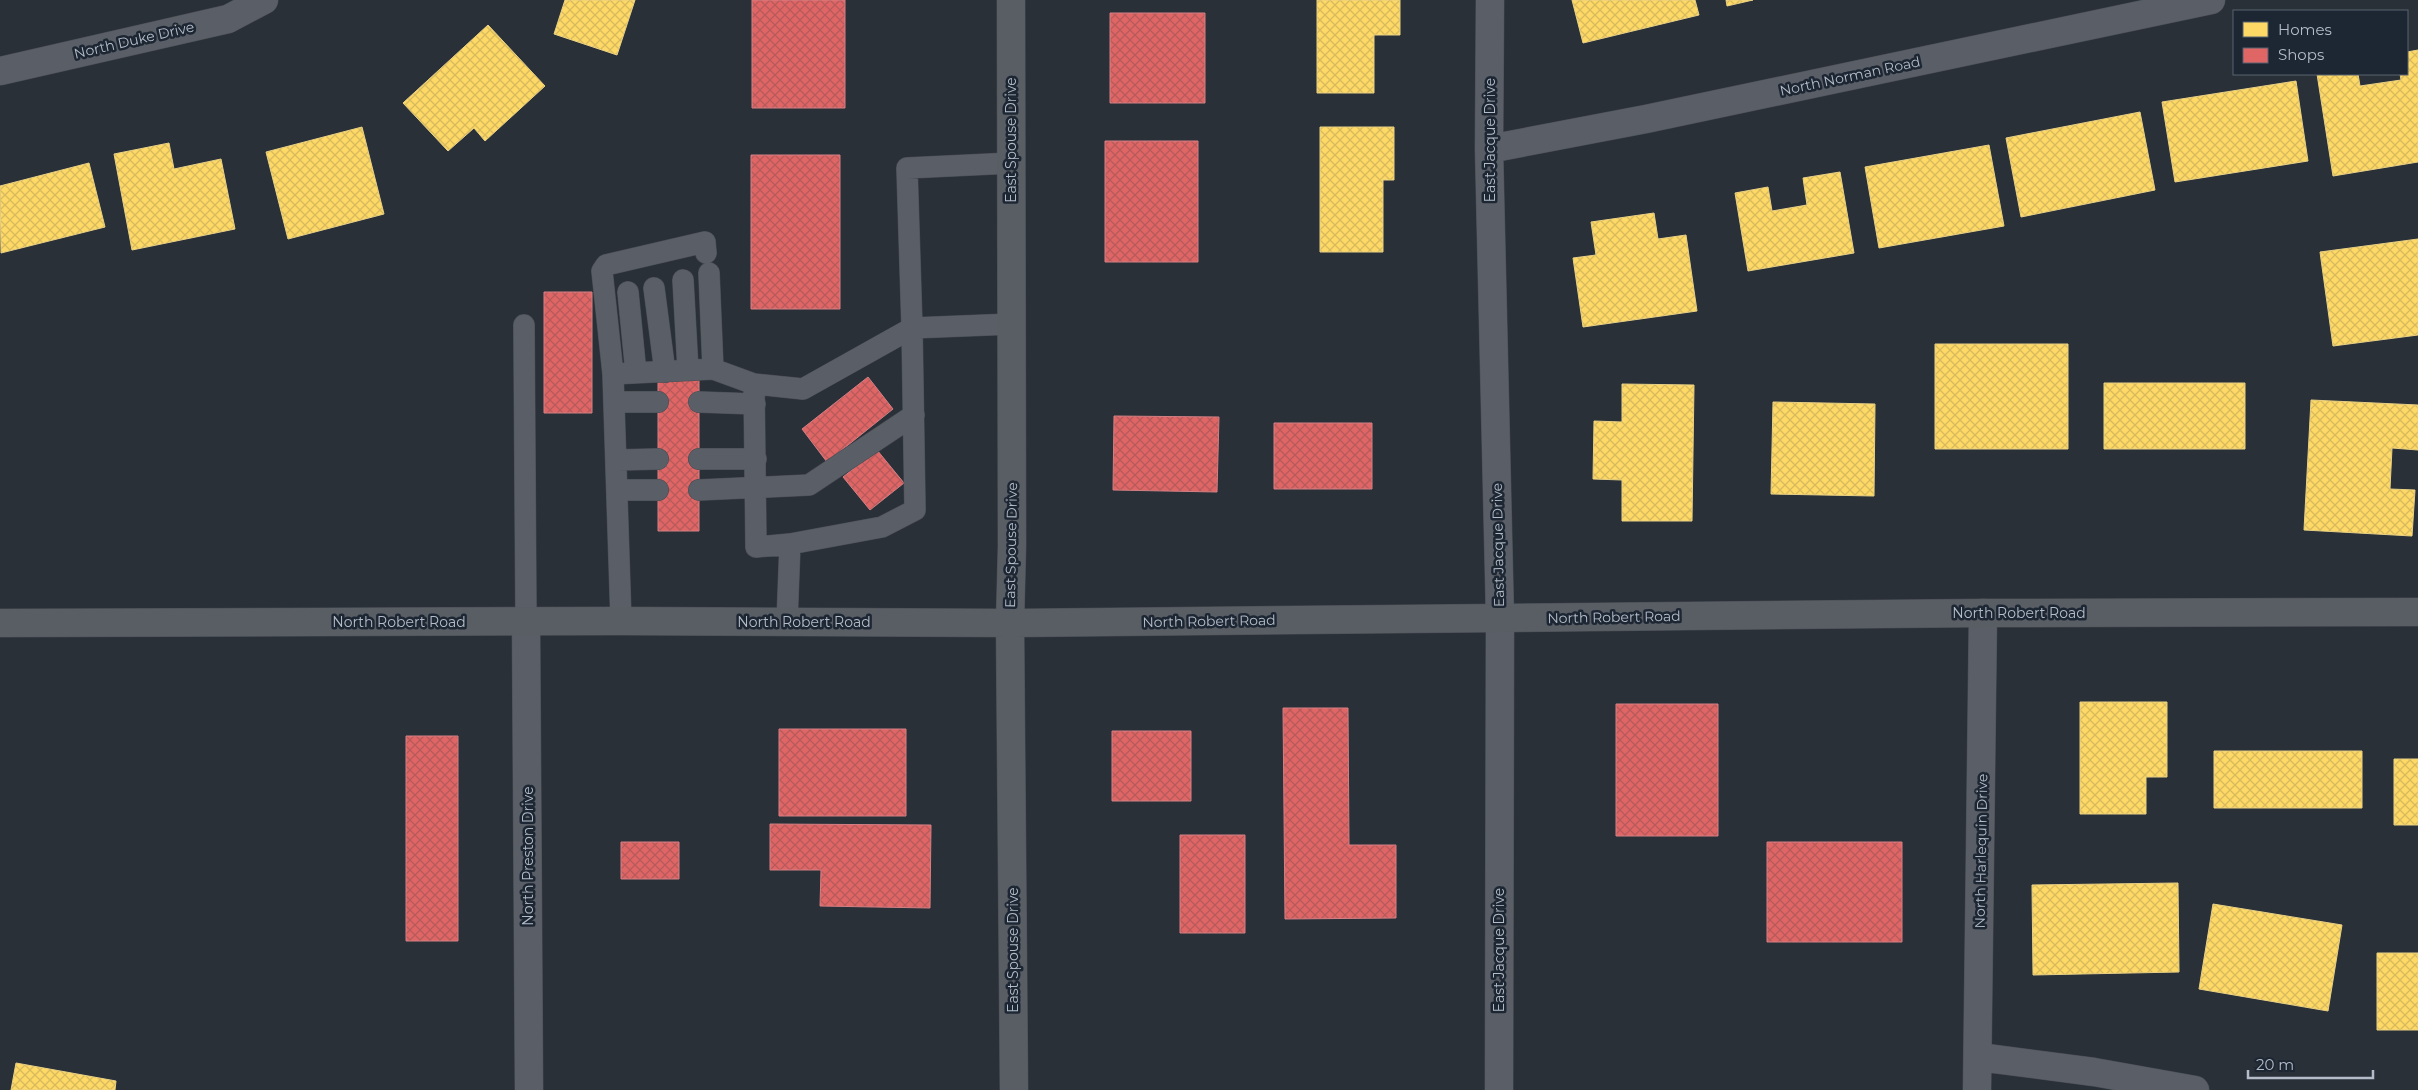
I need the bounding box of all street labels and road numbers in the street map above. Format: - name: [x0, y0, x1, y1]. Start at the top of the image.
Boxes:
- street label: North Duke Drive: [72, 17, 196, 63]
- street label: North Norman Road: [1778, 52, 1922, 100]
- street label: East Spouse Drive: [1002, 77, 1020, 203]
- street label: East Jacque Drive: [1481, 78, 1499, 202]
- street label: East Spouse Drive: [1001, 482, 1021, 608]
- street label: East Jacque Drive: [1488, 483, 1508, 607]
- street label: North Robert Road: [1952, 604, 2086, 622]
- street label: North Robert Road: [1547, 607, 1681, 627]
- street label: North Robert Road: [1142, 611, 1276, 631]
- street label: North Robert Road: [332, 613, 466, 631]
- street label: North Robert Road: [737, 613, 871, 631]
- street label: North Harlequin Drive: [1971, 774, 1991, 928]
- street label: North Preston Drive: [519, 786, 537, 926]
- street label: East Spouse Drive: [1004, 887, 1022, 1013]
- street label: East Jacque Drive: [1490, 888, 1508, 1012]

